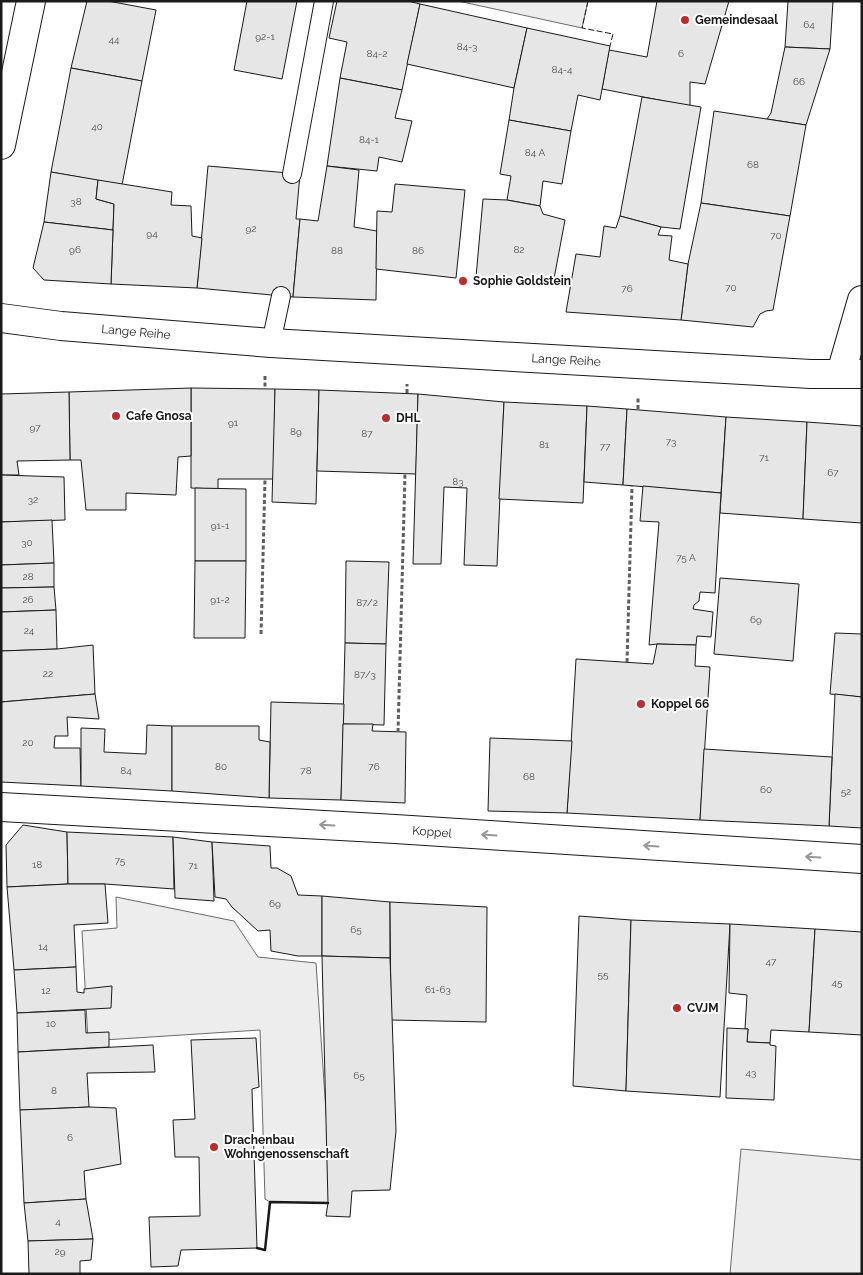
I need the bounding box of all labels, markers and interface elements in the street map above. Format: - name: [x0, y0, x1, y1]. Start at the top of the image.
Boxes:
- place label: Gemeindesaal: [695, 13, 778, 27]
- marker: Gemeindesaal: [679, 14, 691, 26]
- house number: 64: [803, 19, 815, 30]
- house number: 92-1: [255, 31, 275, 42]
- house number: 44: [109, 34, 120, 45]
- house number: 84-3: [457, 41, 477, 52]
- house number: 84-2: [367, 48, 387, 59]
- house number: 6: [678, 48, 684, 59]
- house number: 84-4: [552, 64, 573, 75]
- house number: 66: [793, 76, 805, 87]
- house number: 40: [91, 121, 103, 132]
- house number: 84-1: [359, 134, 380, 145]
- house number: 84 A: [525, 147, 545, 158]
- house number: 68: [747, 159, 759, 170]
- house number: 38: [70, 196, 82, 207]
- house number: 92: [245, 223, 257, 234]
- house number: 94: [146, 228, 158, 239]
- house number: 70: [770, 230, 782, 241]
- house number: 96: [69, 244, 81, 255]
- house number: 82: [513, 244, 525, 255]
- house number: 88: [331, 245, 343, 256]
- house number: 86: [412, 245, 424, 256]
- place label: Sophie Goldstein: [473, 274, 571, 288]
- marker: Sophie Goldstein: [457, 275, 469, 287]
- house number: 70: [725, 282, 737, 293]
- house number: 76: [621, 283, 633, 294]
- street label: Lange Reihe: [101, 322, 171, 342]
- street label: Lange Reihe: [531, 351, 601, 369]
- place label: Cafe Gnosa: [126, 409, 192, 423]
- marker: Cafe Gnosa: [110, 410, 122, 422]
- place label: DHL: [396, 411, 421, 425]
- marker: DHL: [380, 412, 392, 424]
- house number: 91: [228, 417, 239, 428]
- house number: 97: [29, 422, 41, 433]
- house number: 89: [290, 426, 302, 437]
- house number: 87: [361, 428, 373, 439]
- house number: 73: [666, 436, 676, 447]
- house number: 81: [539, 439, 550, 450]
- house number: 77: [600, 441, 611, 452]
- house number: 71: [759, 452, 770, 463]
- house number: 67: [827, 467, 839, 478]
- house number: 83: [452, 476, 464, 487]
- house number: 32: [28, 494, 38, 505]
- house number: 91-1: [211, 520, 230, 531]
- house number: 30: [21, 537, 33, 548]
- house number: 75 A: [676, 552, 696, 563]
- house number: 28: [22, 571, 34, 582]
- house number: 26: [22, 594, 34, 605]
- house number: 91-2: [210, 594, 230, 605]
- house number: 87/2: [356, 597, 378, 608]
- house number: 69: [750, 614, 762, 625]
- house number: 24: [24, 625, 35, 636]
- house number: 22: [43, 668, 53, 679]
- house number: 87/3: [354, 669, 376, 680]
- place label: Koppel 66: [651, 697, 709, 711]
- marker: Koppel 66: [635, 698, 647, 710]
- house number: 20: [22, 737, 34, 748]
- house number: 80: [215, 761, 227, 772]
- house number: 76: [368, 761, 380, 772]
- house number: 84: [120, 765, 132, 776]
- house number: 78: [300, 765, 312, 776]
- house number: 68: [523, 771, 535, 782]
- house number: 60: [760, 784, 772, 795]
- house number: 52: [841, 786, 851, 797]
- one-way arrow: [319, 821, 335, 830]
- street label: Koppel: [412, 824, 453, 840]
- one-way arrow: [481, 831, 497, 840]
- one-way arrow: [643, 841, 659, 851]
- one-way arrow: [805, 852, 821, 861]
- house number: 75: [115, 855, 126, 866]
- house number: 18: [32, 859, 42, 870]
- house number: 71: [188, 860, 199, 871]
- house number: 69: [269, 898, 281, 909]
- house number: 65: [350, 924, 362, 935]
- house number: 14: [38, 941, 48, 952]
- house number: 47: [766, 956, 777, 967]
- house number: 55: [598, 969, 609, 980]
- house number: 45: [832, 977, 843, 988]
- house number: 61-63: [425, 984, 451, 995]
- house number: 12: [41, 985, 51, 996]
- place label: CVJM: [687, 1001, 719, 1015]
- marker: CVJM: [671, 1002, 683, 1014]
- house number: 10: [46, 1018, 56, 1029]
- house number: 43: [746, 1067, 756, 1078]
- house number: 65: [353, 1070, 365, 1081]
- house number: 8: [51, 1085, 57, 1096]
- house number: 6: [67, 1132, 73, 1143]
- place label: Drachenbau Wohngenossenschaft: [224, 1133, 349, 1161]
- marker: Drachenbau Wohngenossenschaft: [208, 1141, 220, 1153]
- house number: 4: [55, 1216, 61, 1227]
- house number: 29: [54, 1246, 66, 1257]

